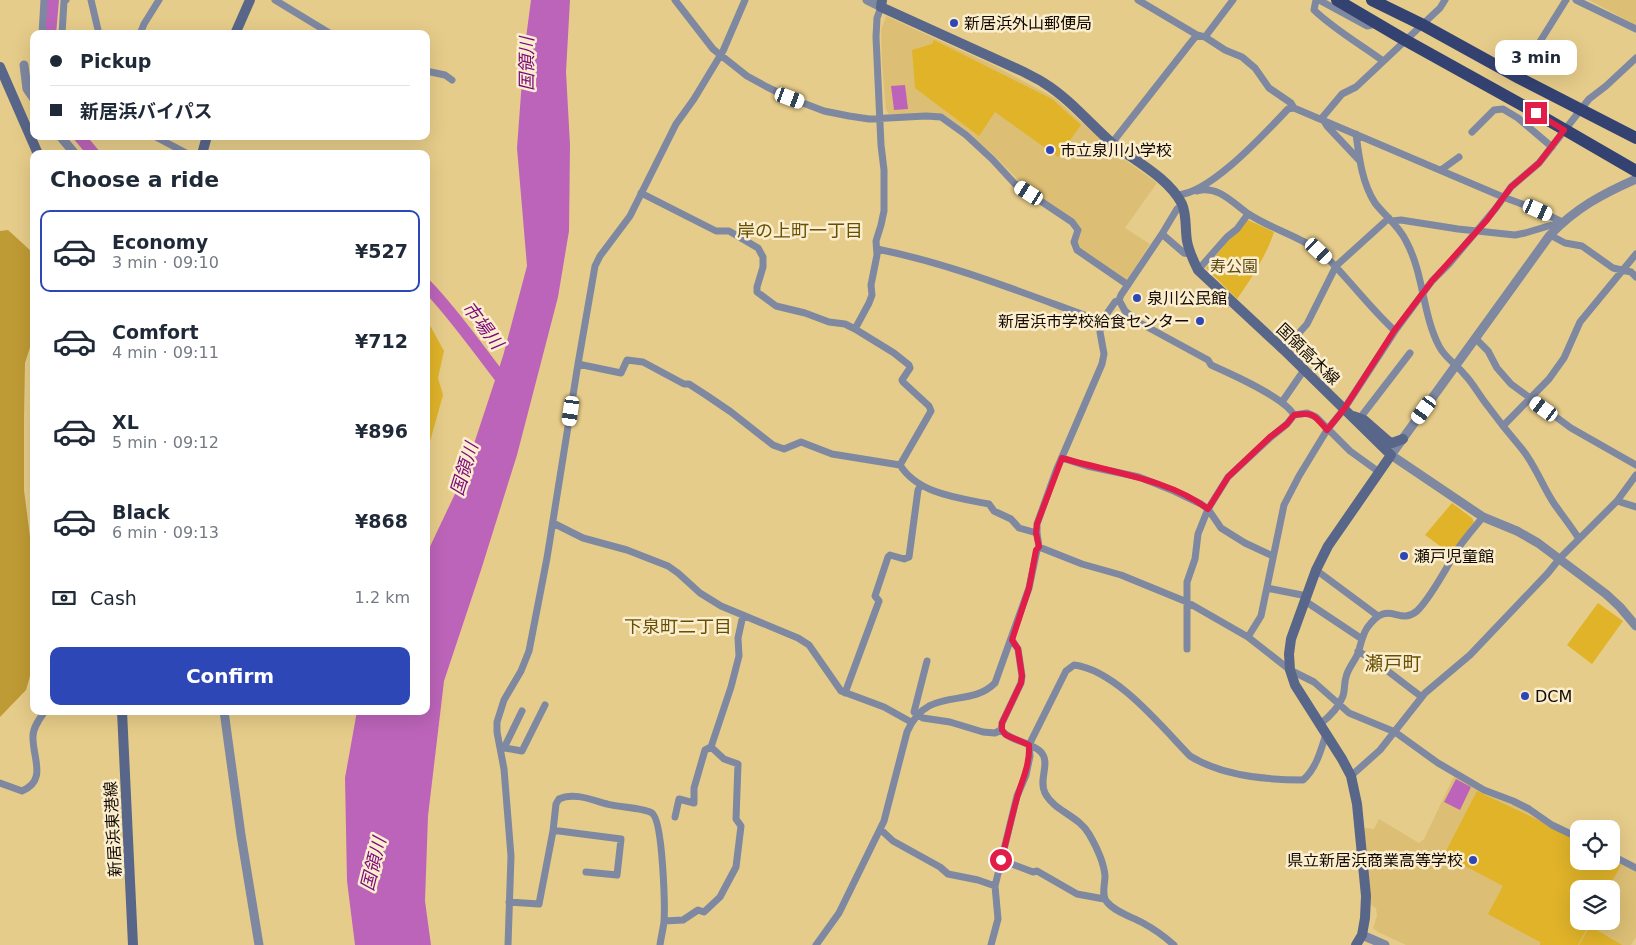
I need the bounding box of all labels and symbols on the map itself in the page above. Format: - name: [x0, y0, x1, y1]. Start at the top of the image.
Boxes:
- place label: 新居浜外山郵便局: [964, 14, 1092, 33]
- marker: 新居浜外山郵便局: [948, 17, 960, 29]
- water label: 国領川: [516, 35, 537, 91]
- callout: 3 min: [1495, 41, 1577, 76]
- car: [773, 86, 806, 110]
- route end: [1525, 102, 1547, 124]
- place label: 市立泉川小学校: [1060, 141, 1172, 160]
- marker: 市立泉川小学校: [1044, 144, 1056, 156]
- car: [1012, 179, 1045, 207]
- car: [1521, 197, 1554, 223]
- district label: 岸の上町一丁目: [737, 220, 863, 241]
- car: [1302, 235, 1335, 267]
- park label: 寿公園: [1210, 257, 1258, 276]
- place label: 泉川公民館: [1147, 289, 1227, 308]
- marker: 泉川公民館: [1131, 292, 1143, 304]
- water label: 市場川: [458, 297, 509, 354]
- place label: 新居浜市学校給食センター: [998, 312, 1190, 331]
- marker: 新居浜市学校給食センター: [1194, 315, 1206, 327]
- street label: 国領高木線: [1273, 319, 1343, 389]
- car: [1409, 393, 1438, 427]
- car: [1527, 394, 1560, 424]
- car: [561, 395, 580, 427]
- water label: 国領川: [446, 438, 483, 498]
- place label: 瀬戸児童館: [1414, 547, 1494, 566]
- marker: 瀬戸児童館: [1398, 550, 1410, 562]
- district label: 下泉町二丁目: [624, 616, 732, 637]
- district label: 瀬戸町: [1364, 652, 1422, 674]
- place label: DCM: [1535, 687, 1572, 706]
- marker: DCM: [1519, 690, 1531, 702]
- street label: 新居浜東港線: [101, 781, 125, 877]
- water label: 国領川: [356, 833, 390, 893]
- route start: [990, 849, 1012, 871]
- place label: 県立新居浜商業高等学校: [1287, 851, 1463, 870]
- marker: 県立新居浜商業高等学校: [1467, 854, 1479, 866]

